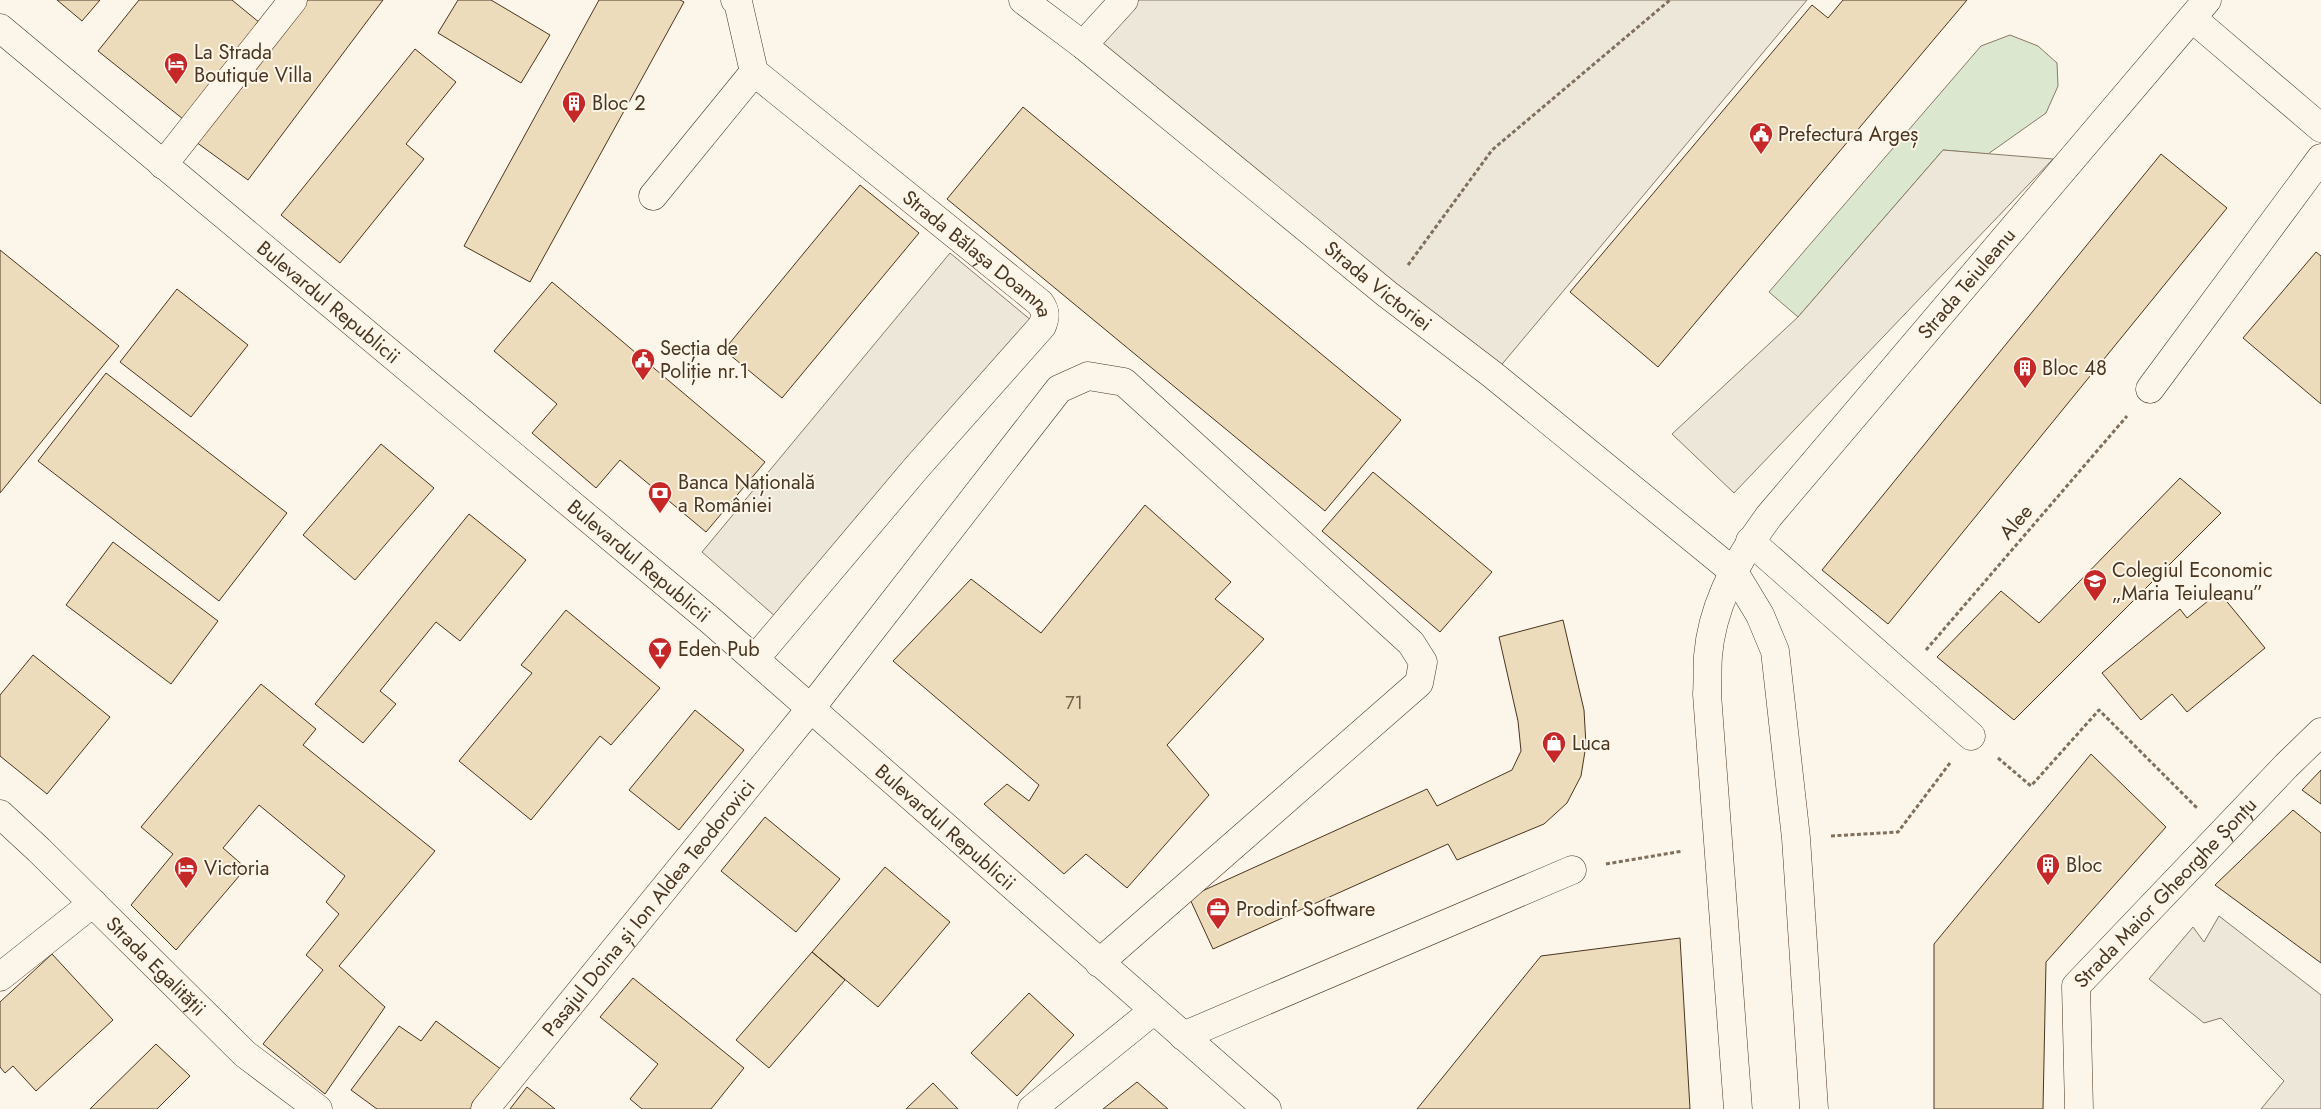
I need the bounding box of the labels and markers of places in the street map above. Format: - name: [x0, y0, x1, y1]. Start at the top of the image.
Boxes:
- place label: La Strada Boutique Villa: [194, 38, 312, 90]
- hotel icon: La Strada Boutique Villa: [163, 51, 189, 85]
- place label: Bloc 2: [592, 89, 646, 118]
- building icon: Bloc 2: [561, 90, 587, 124]
- place label: Prefectura Argeș: [1778, 120, 1918, 149]
- public building icon: Prefectura Argeș: [1748, 121, 1774, 155]
- place label: Secția de Poliție nr.1: [660, 334, 749, 386]
- public building icon: Secția de Poliție nr.1: [630, 347, 656, 381]
- place label: Bloc 48: [2042, 354, 2107, 383]
- building icon: Bloc 48: [2012, 355, 2038, 389]
- place label: Banca Națională a României: [678, 468, 815, 520]
- bank icon: Banca Națională a României: [647, 480, 673, 514]
- place label: Colegiul Economic „Maria Teiuleanu”: [2112, 556, 2272, 608]
- school or university icon: Colegiul Economic „Maria Teiuleanu”: [2082, 568, 2108, 602]
- place label: Eden Pub: [678, 635, 760, 664]
- bar icon: Eden Pub: [647, 636, 673, 670]
- place label: Luca: [1572, 729, 1610, 758]
- shop icon: Luca: [1541, 730, 1567, 764]
- place label: Bloc: [2066, 851, 2102, 880]
- building icon: Bloc: [2035, 852, 2061, 886]
- place label: Victoria: [204, 854, 269, 883]
- hotel icon: Victoria: [173, 855, 199, 889]
- place label: Prodinf Software: [1236, 895, 1375, 924]
- office icon: Prodinf Software: [1205, 896, 1231, 930]

